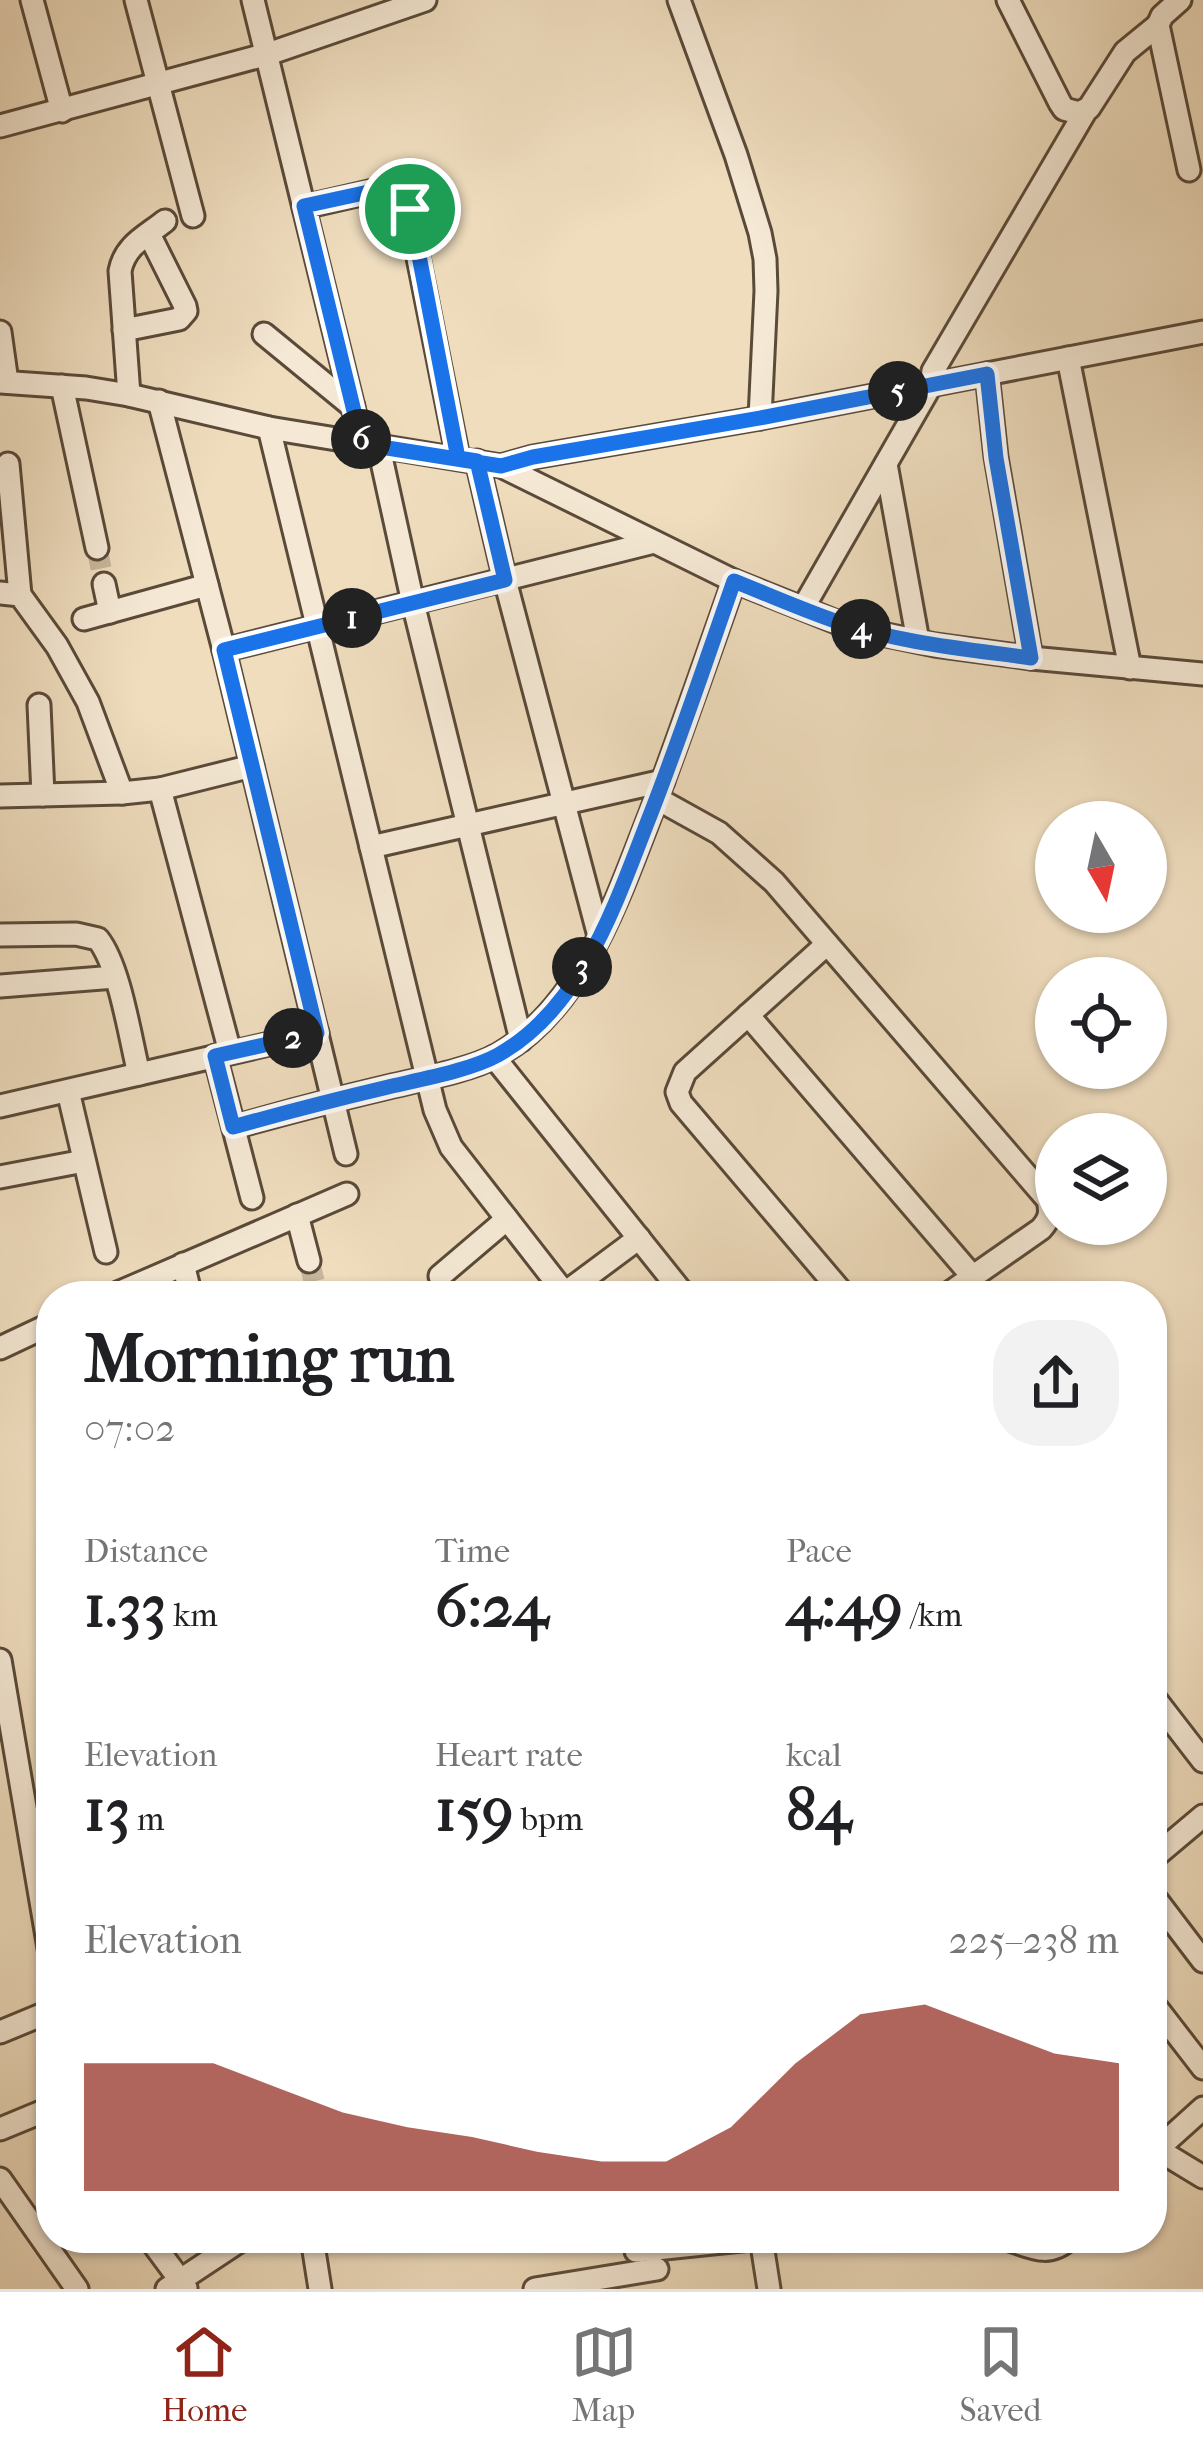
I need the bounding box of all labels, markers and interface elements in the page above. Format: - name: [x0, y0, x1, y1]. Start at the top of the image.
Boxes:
- pin: [359, 158, 461, 260]
- icon: arrive: [377, 176, 443, 242]
- pin: 5: [868, 361, 928, 421]
- text: 5: [891, 371, 905, 410]
- pin: 6: [331, 409, 391, 469]
- text: 6: [352, 419, 370, 458]
- pin: 1: [322, 588, 382, 648]
- text: 1: [346, 598, 358, 637]
- pin: 4: [831, 599, 891, 659]
- text: 4: [851, 609, 871, 648]
- north arrow: [1035, 801, 1167, 933]
- map controls: [1035, 801, 1167, 1245]
- pin: 3: [552, 937, 612, 997]
- text: 3: [575, 947, 589, 986]
- button: locate: [1035, 957, 1167, 1089]
- pin: 2: [263, 1008, 323, 1068]
- text: 2: [285, 1018, 301, 1057]
- button: layers: [1035, 1113, 1167, 1245]
- button: share: [993, 1320, 1119, 1446]
- text: Morning run: [84, 1321, 454, 1398]
- text: 07:02: [84, 1405, 175, 1451]
- text: Distance: [84, 1532, 208, 1571]
- text: Time: [435, 1532, 510, 1571]
- text: Pace: [786, 1532, 852, 1571]
- text: 1.33: [84, 1571, 166, 1642]
- text: 6:24: [435, 1571, 548, 1642]
- text: 4:49: [786, 1571, 903, 1642]
- text: km: [166, 1596, 218, 1635]
- text: /km: [903, 1596, 962, 1635]
- text: Elevation: [84, 1736, 217, 1775]
- text: Heart rate: [435, 1736, 583, 1775]
- text: kcal: [786, 1736, 842, 1775]
- text: 13: [84, 1775, 130, 1846]
- text: 159: [435, 1775, 514, 1846]
- text: 84: [786, 1775, 851, 1846]
- text: m: [130, 1800, 165, 1839]
- text: bpm: [514, 1800, 583, 1839]
- text: Elevation: [84, 1917, 242, 1963]
- text: 225–238 m: [949, 1917, 1119, 1963]
- tab: Home: [162, 2319, 247, 2430]
- tab: Map: [571, 2319, 637, 2430]
- tab: Saved: [960, 2319, 1041, 2430]

